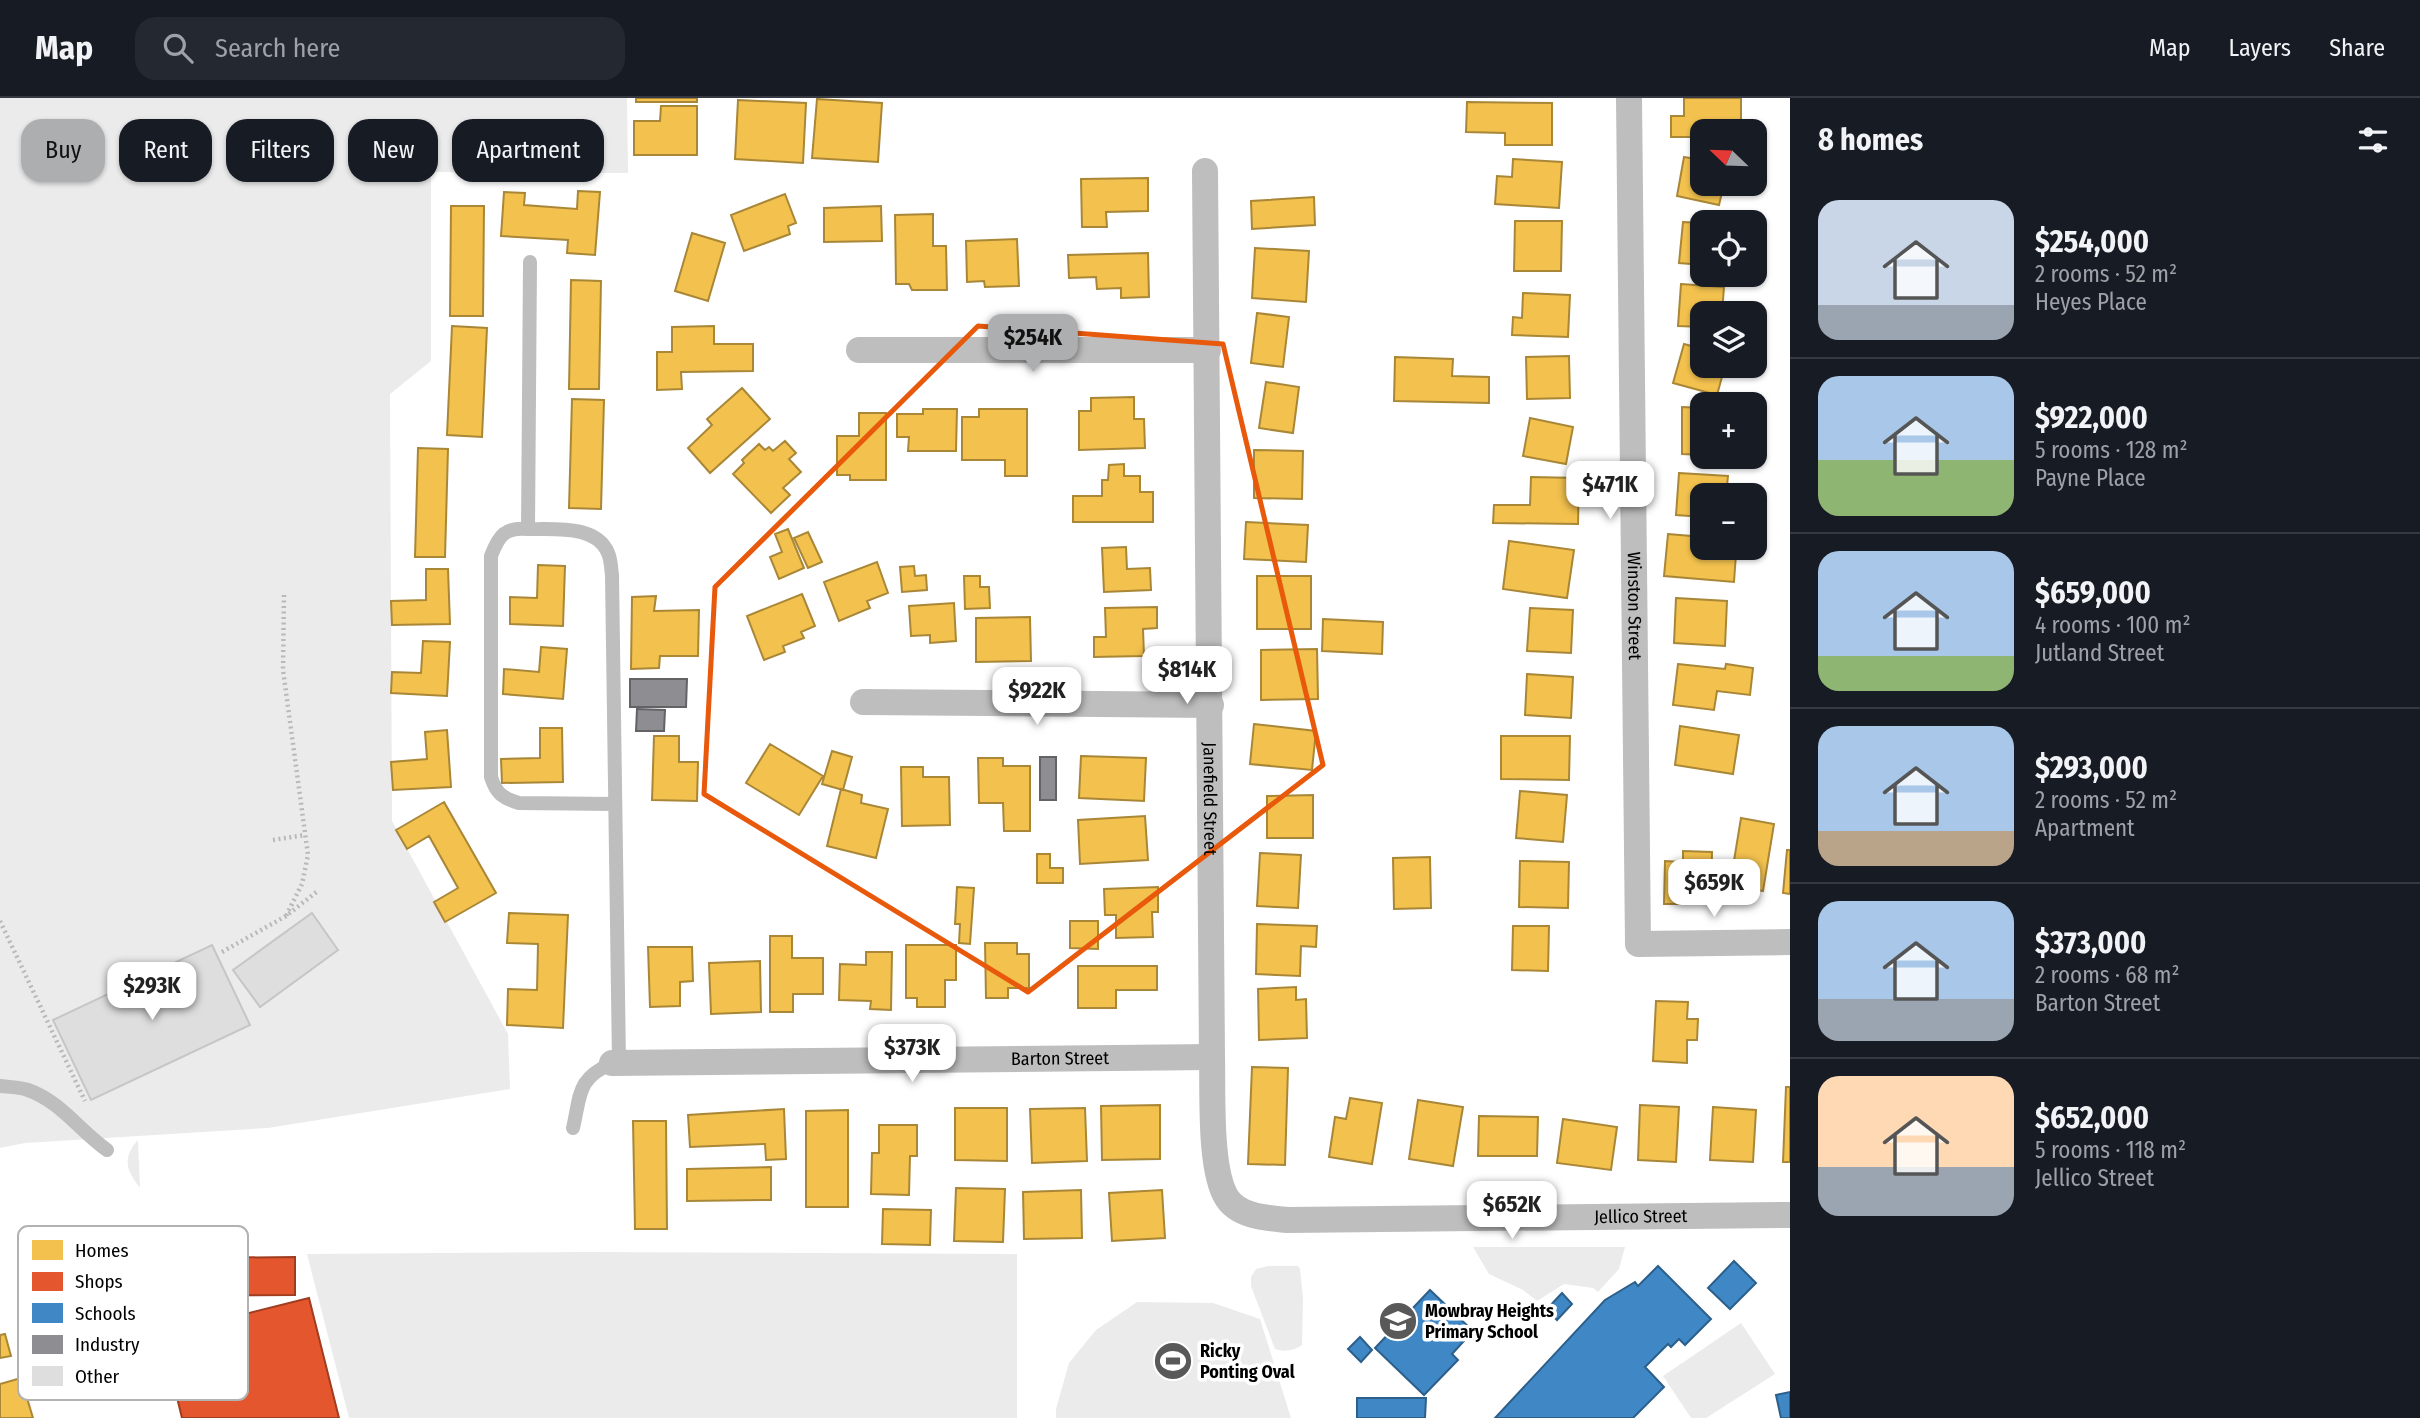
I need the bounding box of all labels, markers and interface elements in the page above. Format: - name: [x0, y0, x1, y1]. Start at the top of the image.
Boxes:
- search box: [135, 17, 625, 80]
- text: Map: [35, 28, 93, 68]
- icon: search: [159, 29, 197, 67]
- text: Search here: [215, 33, 340, 64]
- text: Map: [2149, 34, 2191, 62]
- text: Layers: [2229, 34, 2291, 62]
- text: Share: [2329, 34, 2385, 62]
- chip: Buy: [21, 119, 105, 182]
- chip: Rent: [119, 119, 212, 182]
- chip: Filters: [226, 119, 334, 182]
- chip: New: [348, 119, 438, 182]
- chip: Apartment: [452, 119, 604, 182]
- north arrow: [1690, 119, 1768, 196]
- map controls: [1690, 119, 1767, 560]
- icon: filters: [2354, 121, 2392, 159]
- text: 8 homes: [1818, 122, 1923, 158]
- button: locate: [1690, 210, 1767, 287]
- text: $254,000: [2035, 224, 2149, 260]
- icon: home: [1874, 228, 1958, 312]
- text: 2 rooms · 52 m²: [2035, 260, 2177, 288]
- text: Heyes Place: [2035, 288, 2147, 316]
- button: layers: [1690, 301, 1767, 378]
- pin: $254K: [984, 314, 1082, 374]
- text: $254K: [1004, 323, 1062, 351]
- button: +: [1690, 392, 1767, 469]
- text: $922,000: [2035, 400, 2148, 436]
- icon: home: [1874, 404, 1958, 488]
- text: 5 rooms · 128 m²: [2035, 436, 2188, 464]
- pin: $471K: [1561, 462, 1659, 521]
- text: Payne Place: [2035, 464, 2146, 492]
- text: $471K: [1582, 470, 1638, 498]
- button: −: [1690, 483, 1767, 560]
- street label: Winston Street: [1623, 552, 1646, 660]
- text: $659,000: [2035, 575, 2151, 611]
- icon: home: [1874, 579, 1958, 663]
- text: 4 rooms · 100 m²: [2035, 611, 2191, 639]
- text: Jutland Street: [2035, 639, 2164, 667]
- pin: $814K: [1138, 646, 1236, 706]
- text: $814K: [1158, 655, 1216, 683]
- pin: $922K: [988, 668, 1086, 727]
- text: $922K: [1008, 676, 1066, 704]
- street label: Janefield Street: [1199, 742, 1221, 856]
- text: $293,000: [2035, 750, 2148, 786]
- icon: home: [1874, 754, 1958, 838]
- text: 2 rooms · 52 m²: [2035, 786, 2177, 814]
- text: Apartment: [2035, 814, 2135, 842]
- pin: $659K: [1665, 860, 1763, 919]
- text: $659K: [1684, 868, 1744, 896]
- text: $373,000: [2035, 925, 2146, 961]
- icon: home: [1874, 929, 1958, 1013]
- text: 2 rooms · 68 m²: [2035, 961, 2180, 989]
- pin: $293K: [103, 962, 201, 1022]
- text: $293K: [123, 971, 181, 999]
- text: Barton Street: [2035, 989, 2160, 1017]
- pin: $373K: [863, 1024, 961, 1084]
- text: $373K: [884, 1033, 940, 1061]
- street label: Barton Street: [1011, 1047, 1109, 1070]
- text: $652,000: [2035, 1100, 2149, 1136]
- icon: home: [1874, 1104, 1958, 1188]
- text: 5 rooms · 118 m²: [2035, 1136, 2186, 1164]
- text: Jellico Street: [2035, 1164, 2154, 1192]
- pin: $652K: [1463, 1182, 1561, 1241]
- text: $652K: [1483, 1190, 1541, 1218]
- street label: Jellico Street: [1594, 1205, 1688, 1228]
- legend: [18, 1226, 248, 1400]
- text: Homes: [75, 1239, 129, 1262]
- text: Shops: [75, 1270, 123, 1293]
- school or university icon: Mowbray Heights Primary School: [1377, 1300, 1419, 1342]
- place label: Mowbray Heights Primary School: [1425, 1300, 1554, 1343]
- text: Schools: [75, 1302, 136, 1325]
- text: Industry: [75, 1333, 140, 1356]
- sports icon: Ricky Ponting Oval: [1152, 1340, 1194, 1382]
- place label: Ricky Ponting Oval: [1200, 1340, 1295, 1383]
- text: Other: [75, 1365, 120, 1388]

